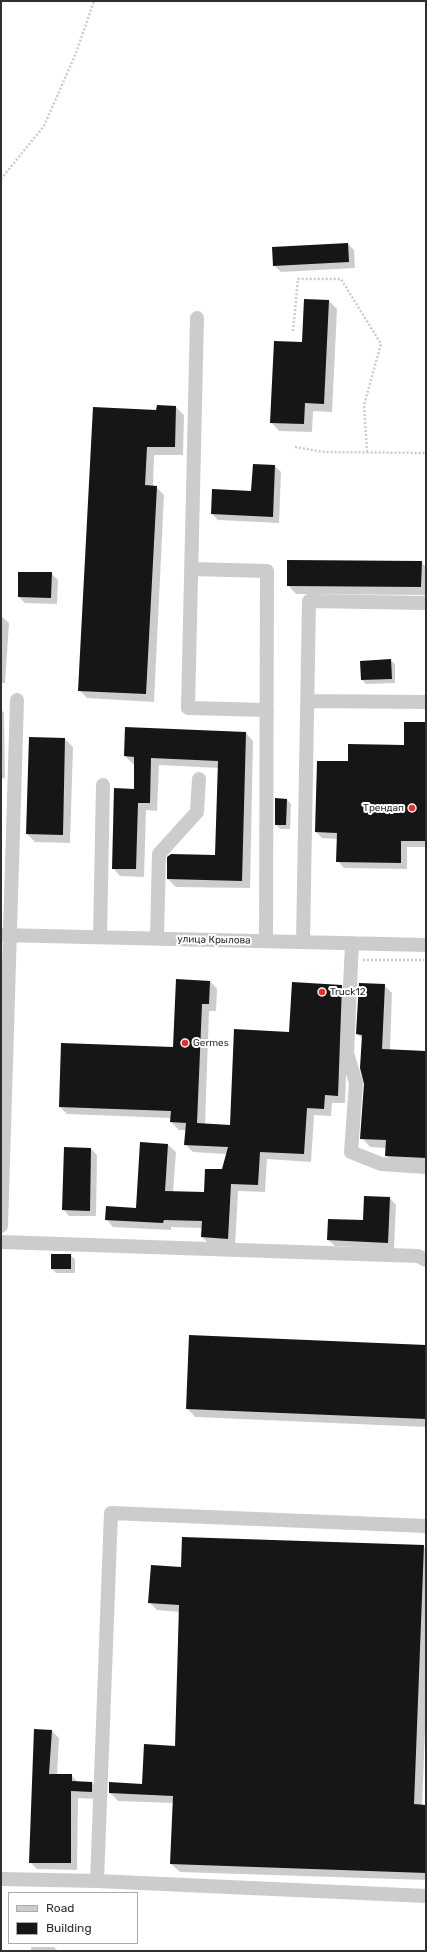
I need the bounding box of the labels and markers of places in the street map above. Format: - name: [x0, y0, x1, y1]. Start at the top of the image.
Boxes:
- place label: Трендап: [363, 802, 404, 814]
- marker: Трендап: [407, 803, 417, 813]
- place label: Truck12: [330, 986, 366, 998]
- marker: Truck12: [317, 987, 327, 997]
- place label: Germes: [193, 1037, 229, 1049]
- marker: Germes: [180, 1038, 190, 1048]

